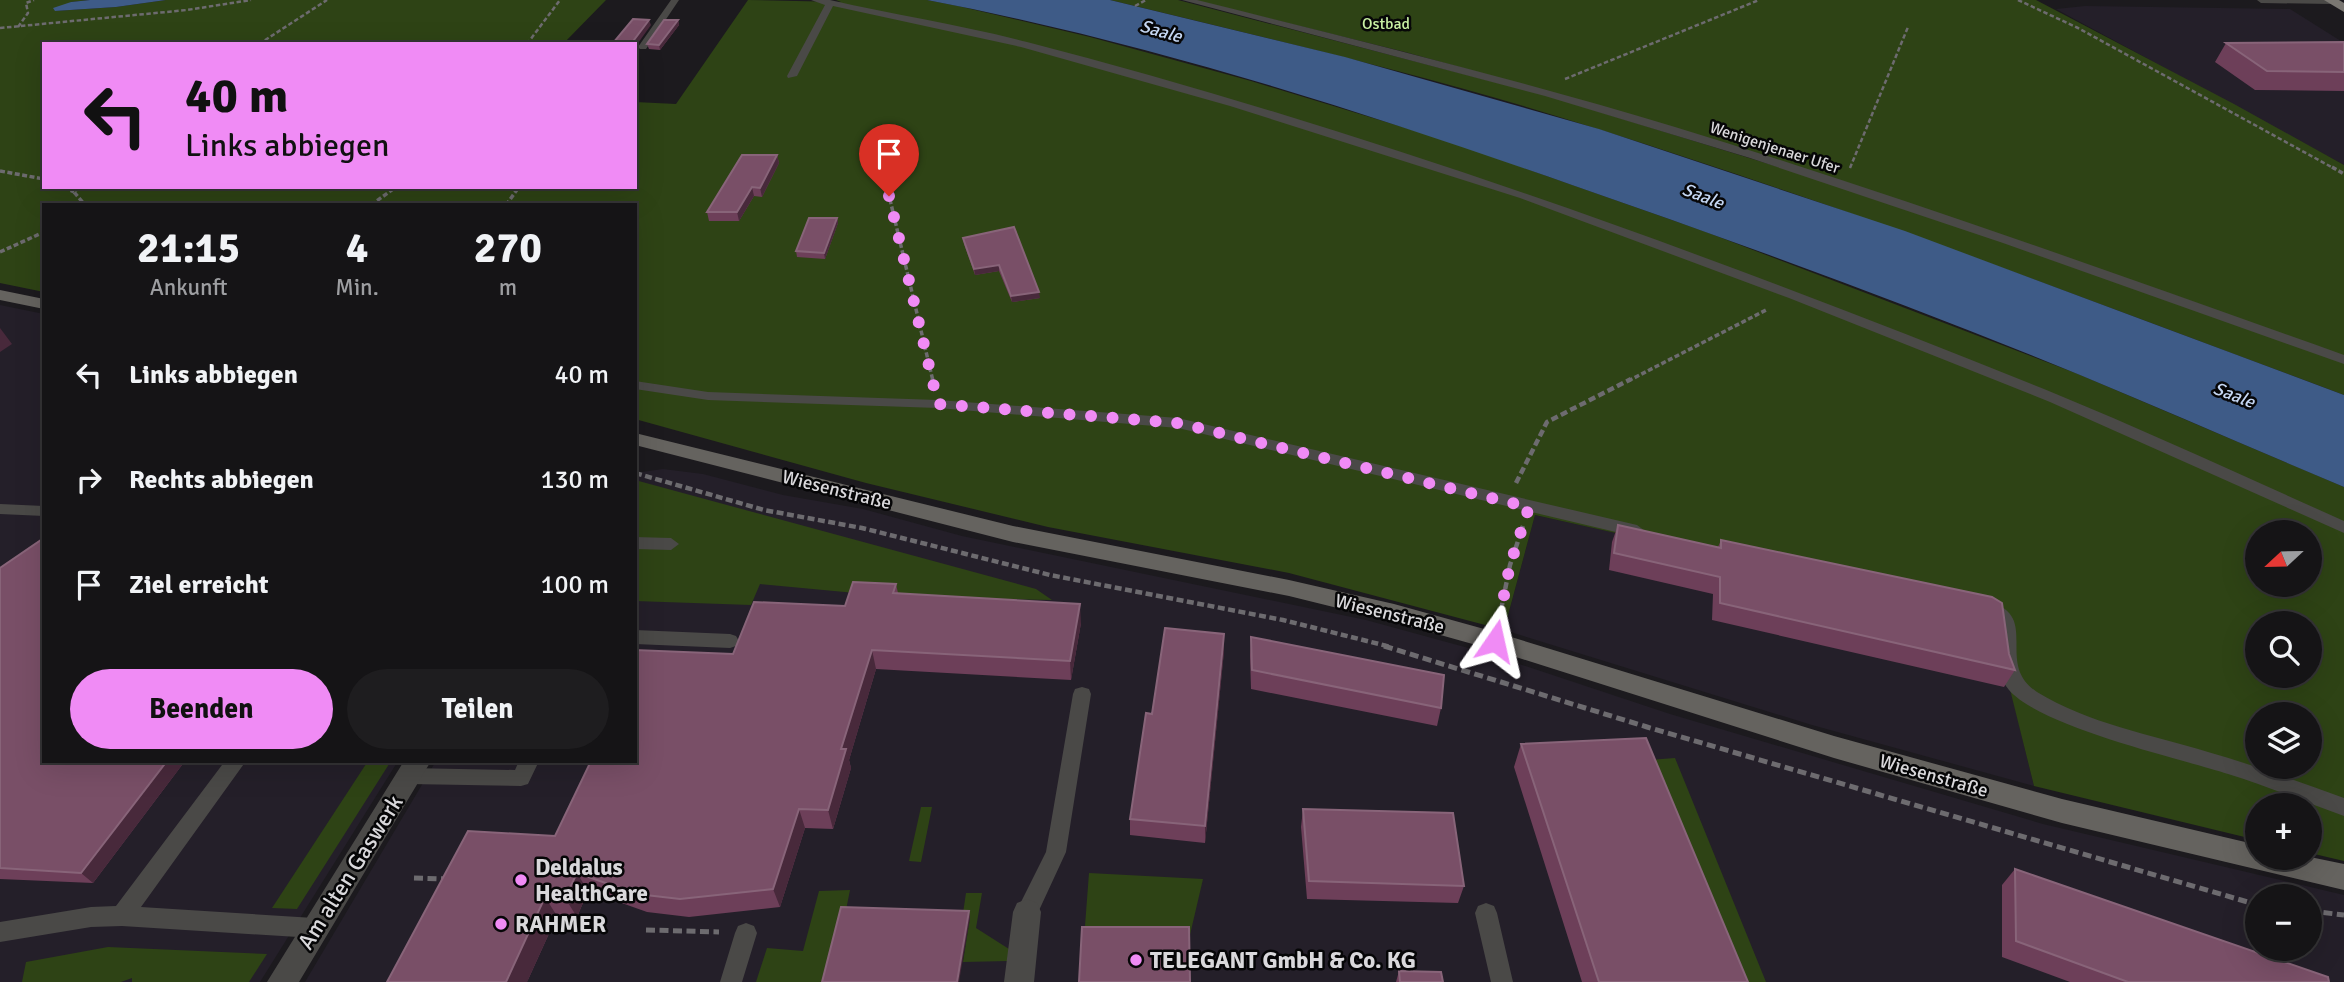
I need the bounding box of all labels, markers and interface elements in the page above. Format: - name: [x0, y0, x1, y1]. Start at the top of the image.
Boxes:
- park label: Ostbad: [1362, 14, 1410, 34]
- water label: Saale: [1138, 15, 1185, 48]
- text: 40 m: [185, 66, 288, 126]
- icon: left: [70, 70, 161, 161]
- street label: Wenigenjenaer Ufer: [1707, 117, 1842, 178]
- pin: [859, 124, 919, 196]
- text: Links abbiegen: [185, 126, 389, 165]
- icon: arrive: [870, 135, 908, 173]
- water label: Saale: [1679, 178, 1728, 214]
- text: 21:15: [137, 223, 240, 274]
- text: 4: [346, 223, 368, 274]
- text: 270: [474, 223, 542, 274]
- text: Ankunft: [150, 273, 228, 302]
- text: Min.: [335, 273, 379, 302]
- text: m: [499, 273, 517, 302]
- icon: left: [70, 356, 108, 394]
- text: Links abbiegen: [129, 359, 298, 391]
- text: 40 m: [554, 359, 609, 391]
- water label: Saale: [2210, 377, 2259, 413]
- icon: right: [70, 461, 108, 499]
- text: Rechts abbiegen: [129, 464, 314, 496]
- text: 130 m: [540, 464, 609, 496]
- street label: Wiesenstraße: [780, 465, 894, 515]
- north arrow: [2245, 520, 2322, 597]
- map controls: [2245, 520, 2322, 961]
- icon: arrive: [70, 566, 108, 604]
- text: Ziel erreicht: [129, 569, 269, 601]
- text: 100 m: [540, 569, 609, 601]
- street label: Wiesenstraße: [1333, 589, 1447, 639]
- position arrow: [1458, 604, 1532, 678]
- button: search: [2245, 611, 2322, 688]
- button: Beenden: [70, 669, 333, 749]
- button: Teilen: [347, 669, 609, 749]
- button: layers: [2245, 702, 2322, 779]
- street label: Wiesenstraße: [1877, 749, 1991, 803]
- street label: Am alten Gaswerk: [291, 789, 410, 955]
- button: +: [2245, 793, 2322, 870]
- place label: Deldalus HealthCare: [535, 853, 648, 908]
- marker: Deldalus HealthCare: [513, 872, 529, 888]
- button: −: [2245, 884, 2322, 961]
- place label: RAHMER: [515, 910, 606, 939]
- marker: RAHMER: [493, 916, 509, 932]
- place label: TELEGANT GmbH & Co. KG: [1150, 946, 1416, 975]
- marker: TELEGANT GmbH & Co. KG: [1128, 952, 1144, 968]

